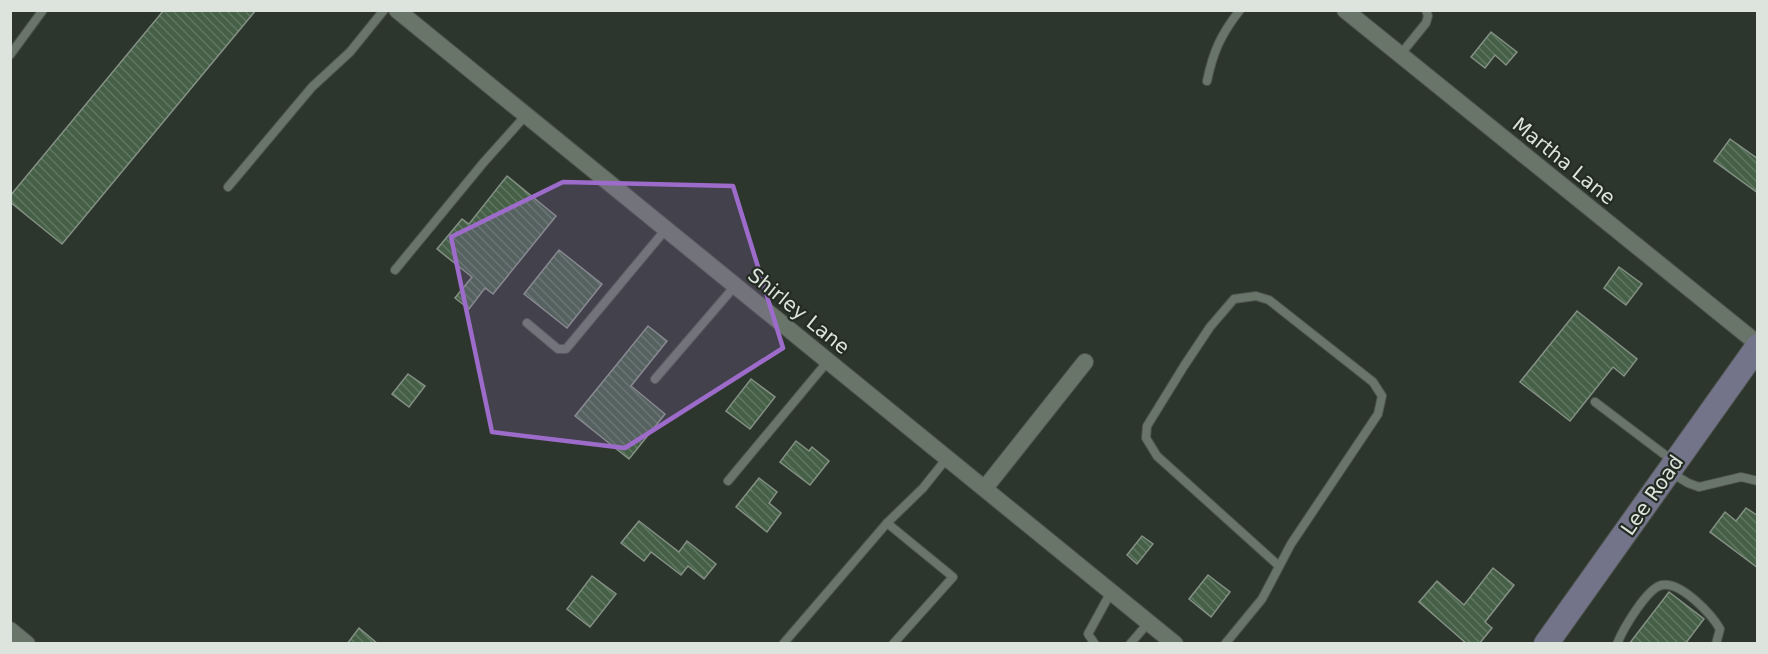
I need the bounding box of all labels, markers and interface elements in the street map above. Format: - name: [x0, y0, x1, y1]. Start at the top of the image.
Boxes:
- street label: Martha Lane: [1508, 112, 1620, 210]
- street label: Shirley Lane: [743, 263, 855, 359]
- street label: Lee Road: [1616, 450, 1688, 540]

